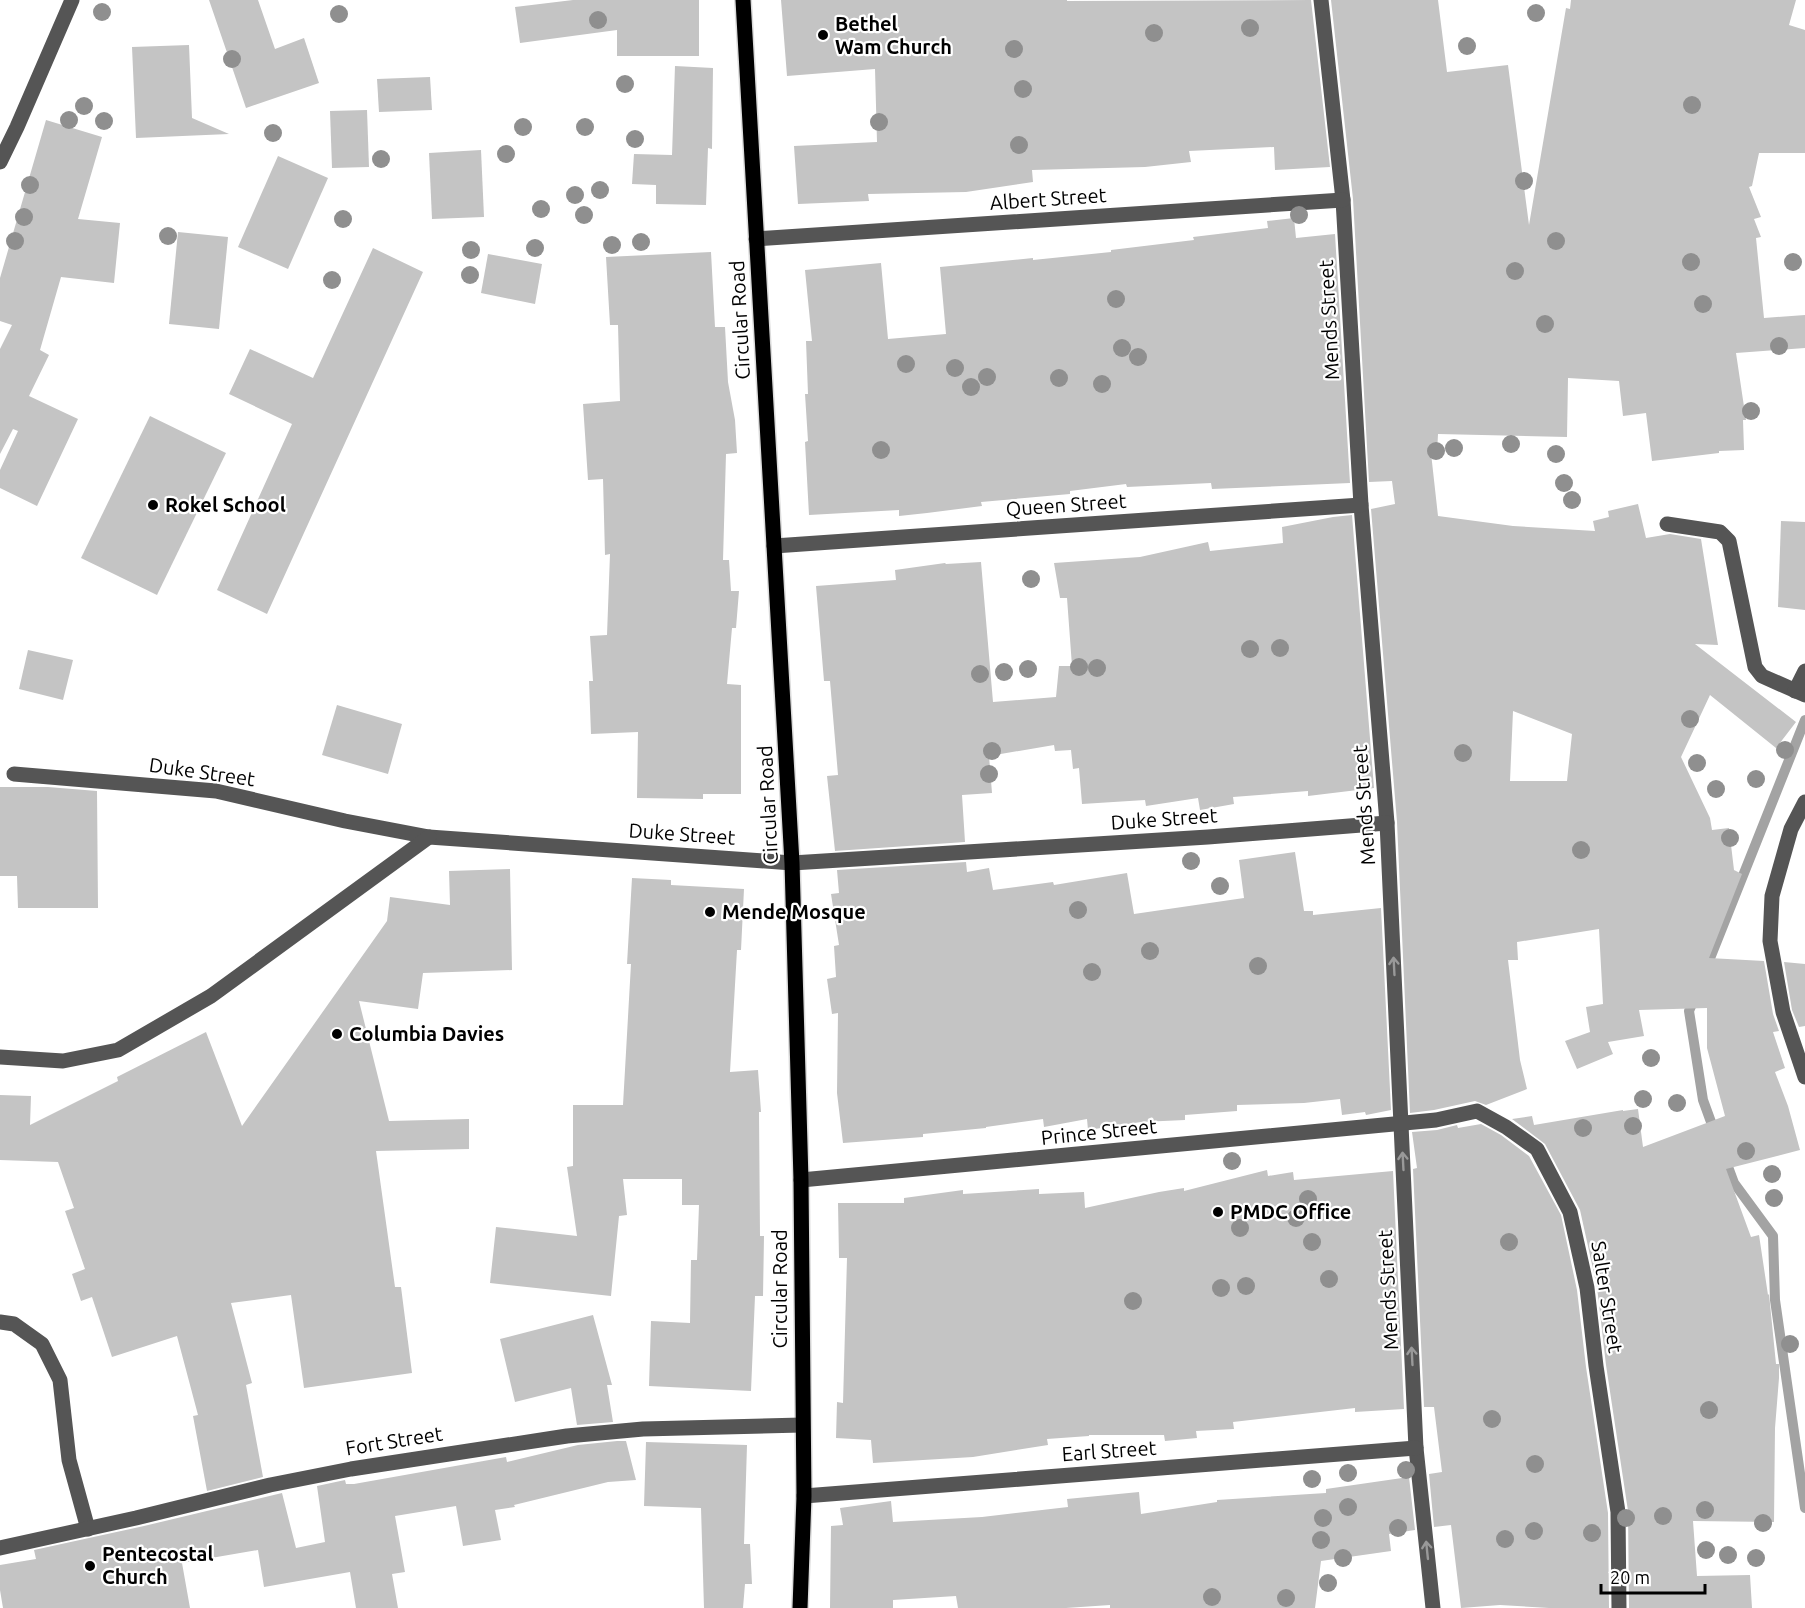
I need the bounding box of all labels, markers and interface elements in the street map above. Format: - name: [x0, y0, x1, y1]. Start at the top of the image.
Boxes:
- place label: Bethel Wam Church: [835, 12, 952, 58]
- marker: Bethel Wam Church: [816, 28, 830, 42]
- street label: Albert Street: [989, 183, 1107, 214]
- street label: Mends Street: [1314, 259, 1343, 381]
- street label: Circular Road: [725, 260, 754, 380]
- street label: Queen Street: [1005, 489, 1127, 520]
- place label: Rokel School: [165, 493, 286, 516]
- marker: Rokel School: [146, 498, 160, 512]
- street label: Mends Street: [1348, 744, 1379, 866]
- street label: Circular Road: [753, 745, 782, 865]
- street label: Duke Street: [148, 753, 257, 790]
- street label: Duke Street: [1110, 803, 1218, 834]
- street label: Duke Street: [628, 818, 736, 849]
- place label: Mende Mosque: [722, 900, 866, 923]
- marker: Mende Mosque: [703, 905, 717, 919]
- one-way arrow: [1388, 956, 1399, 976]
- place label: Columbia Davies: [349, 1022, 504, 1045]
- marker: Columbia Davies: [330, 1027, 344, 1041]
- street label: Prince Street: [1040, 1114, 1158, 1149]
- one-way arrow: [1397, 1151, 1408, 1171]
- place label: PMDC Office: [1230, 1200, 1351, 1223]
- marker: PMDC Office: [1211, 1205, 1225, 1219]
- street label: Circular Road: [768, 1229, 791, 1349]
- street label: Mends Street: [1373, 1229, 1402, 1351]
- street label: Salter Street: [1587, 1239, 1628, 1355]
- one-way arrow: [1406, 1346, 1417, 1366]
- street label: Fort Street: [344, 1421, 444, 1460]
- street label: Earl Street: [1061, 1436, 1157, 1465]
- one-way arrow: [1421, 1540, 1432, 1560]
- place label: Pentecostal Church: [102, 1542, 214, 1588]
- scale bar: [1601, 1557, 1704, 1595]
- marker: Pentecostal Church: [83, 1559, 97, 1573]
- text: 20 m: [1610, 1567, 1650, 1587]

